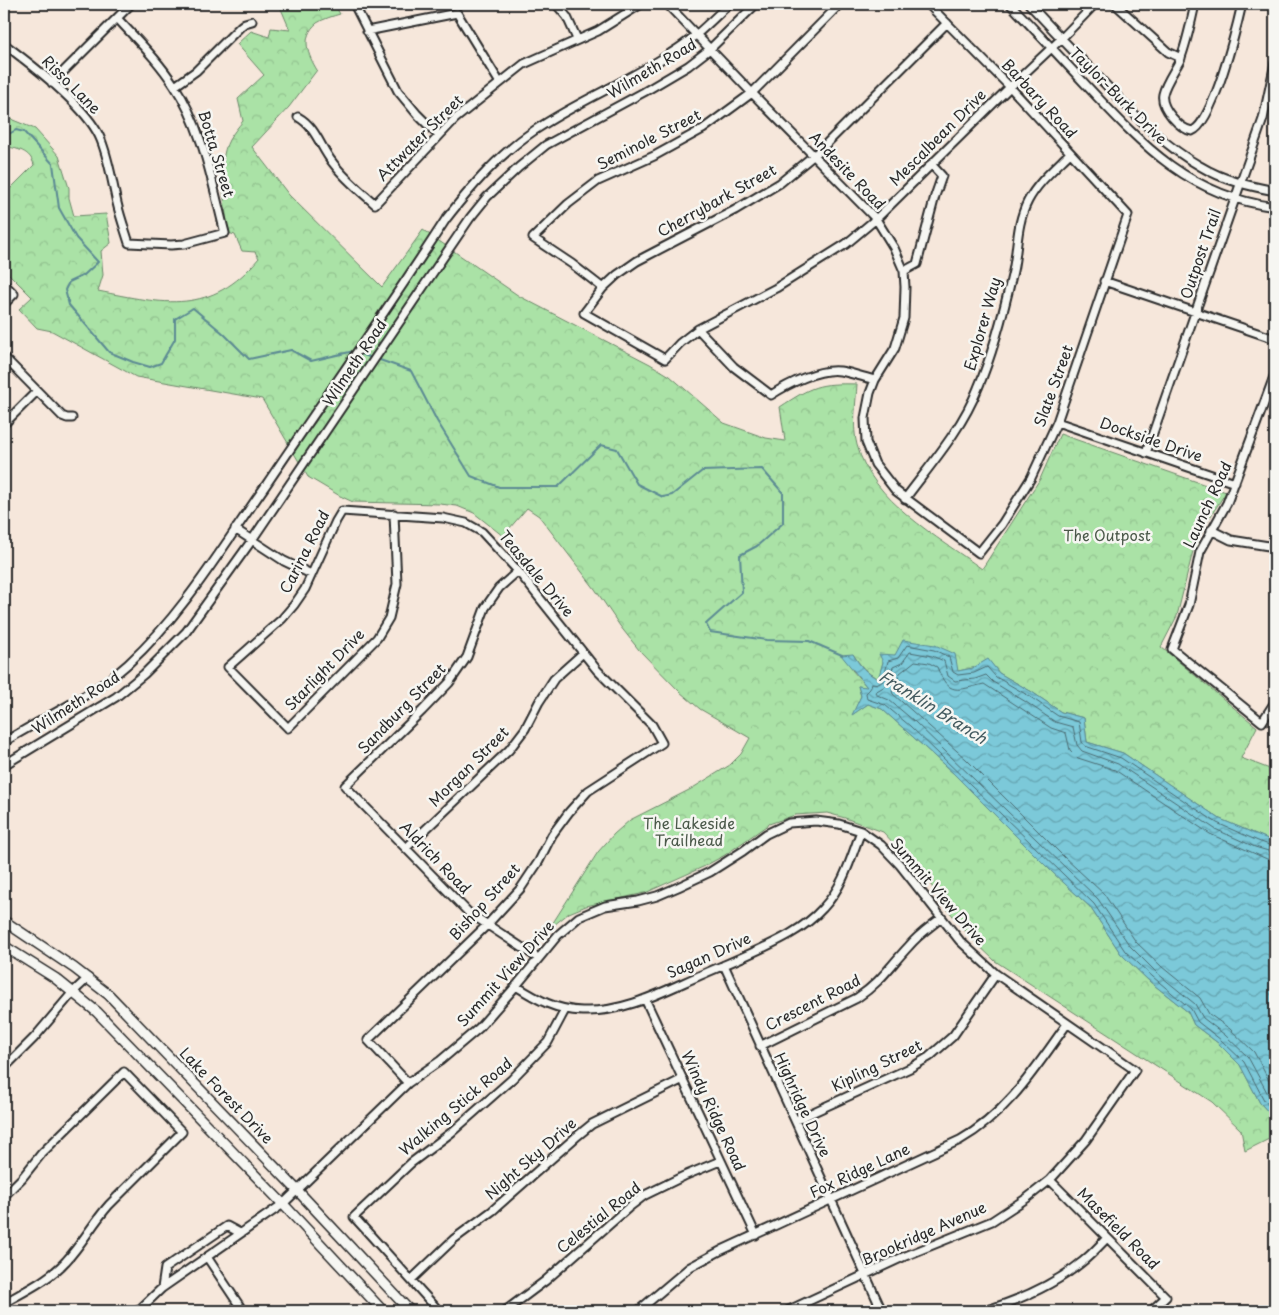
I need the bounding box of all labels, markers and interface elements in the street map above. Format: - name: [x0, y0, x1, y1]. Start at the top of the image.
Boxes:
- street label: Wilmeth Road: [602, 32, 700, 104]
- street label: Taylor-Burk Drive: [1065, 41, 1173, 149]
- street label: Risso Lane: [37, 49, 107, 119]
- street label: Barbary Road: [997, 53, 1083, 143]
- street label: Mescalbean Drive: [883, 83, 991, 191]
- street label: Attwater Street: [370, 88, 468, 185]
- street label: Seminole Street: [592, 102, 704, 175]
- street label: Botta Street: [193, 107, 242, 200]
- street label: Andesite Road: [805, 126, 892, 214]
- street label: Cherrybark Street: [653, 157, 780, 242]
- street label: Outpost Trail: [1173, 205, 1226, 302]
- street label: Explorer Way: [957, 274, 1006, 373]
- street label: Wilmeth Road: [316, 314, 392, 410]
- street label: Slate Street: [1027, 341, 1078, 430]
- street label: Dockside Drive: [1097, 410, 1206, 467]
- street label: Launch Road: [1177, 457, 1237, 551]
- street label: Carina Road: [273, 506, 335, 597]
- park label: The Outpost: [1063, 523, 1151, 546]
- street label: Teasdale Drive: [494, 525, 580, 621]
- street label: Starlight Drive: [279, 623, 369, 715]
- street label: Sandburg Street: [351, 657, 450, 759]
- water label: Franklin Branch: [875, 663, 993, 749]
- street label: Wilmeth Road: [27, 665, 124, 739]
- street label: Morgan Street: [423, 721, 513, 811]
- park label: The Lakeside Trailhead: [643, 811, 735, 851]
- street label: Aldrich Road: [395, 815, 477, 899]
- street label: Summit View Drive: [886, 832, 993, 950]
- street label: Bishop Street: [443, 857, 525, 945]
- street label: Summit View Drive: [451, 915, 559, 1031]
- street label: Sagan Drive: [663, 926, 754, 983]
- street label: Crescent Road: [761, 968, 864, 1036]
- street label: Kipling Street: [827, 1033, 926, 1097]
- street label: Lake Forest Drive: [175, 1042, 279, 1148]
- street label: Windy Ridge Road: [676, 1046, 752, 1174]
- street label: Highridge Drive: [769, 1048, 838, 1160]
- street label: Walking Stick Road: [393, 1051, 517, 1160]
- street label: Night Sky Drive: [479, 1111, 581, 1204]
- street label: Fox Ridge Lane: [805, 1136, 913, 1203]
- street label: Celestial Road: [551, 1176, 645, 1258]
- street label: Masefield Road: [1073, 1182, 1165, 1274]
- street label: Brookridge Avenue: [857, 1195, 990, 1271]

